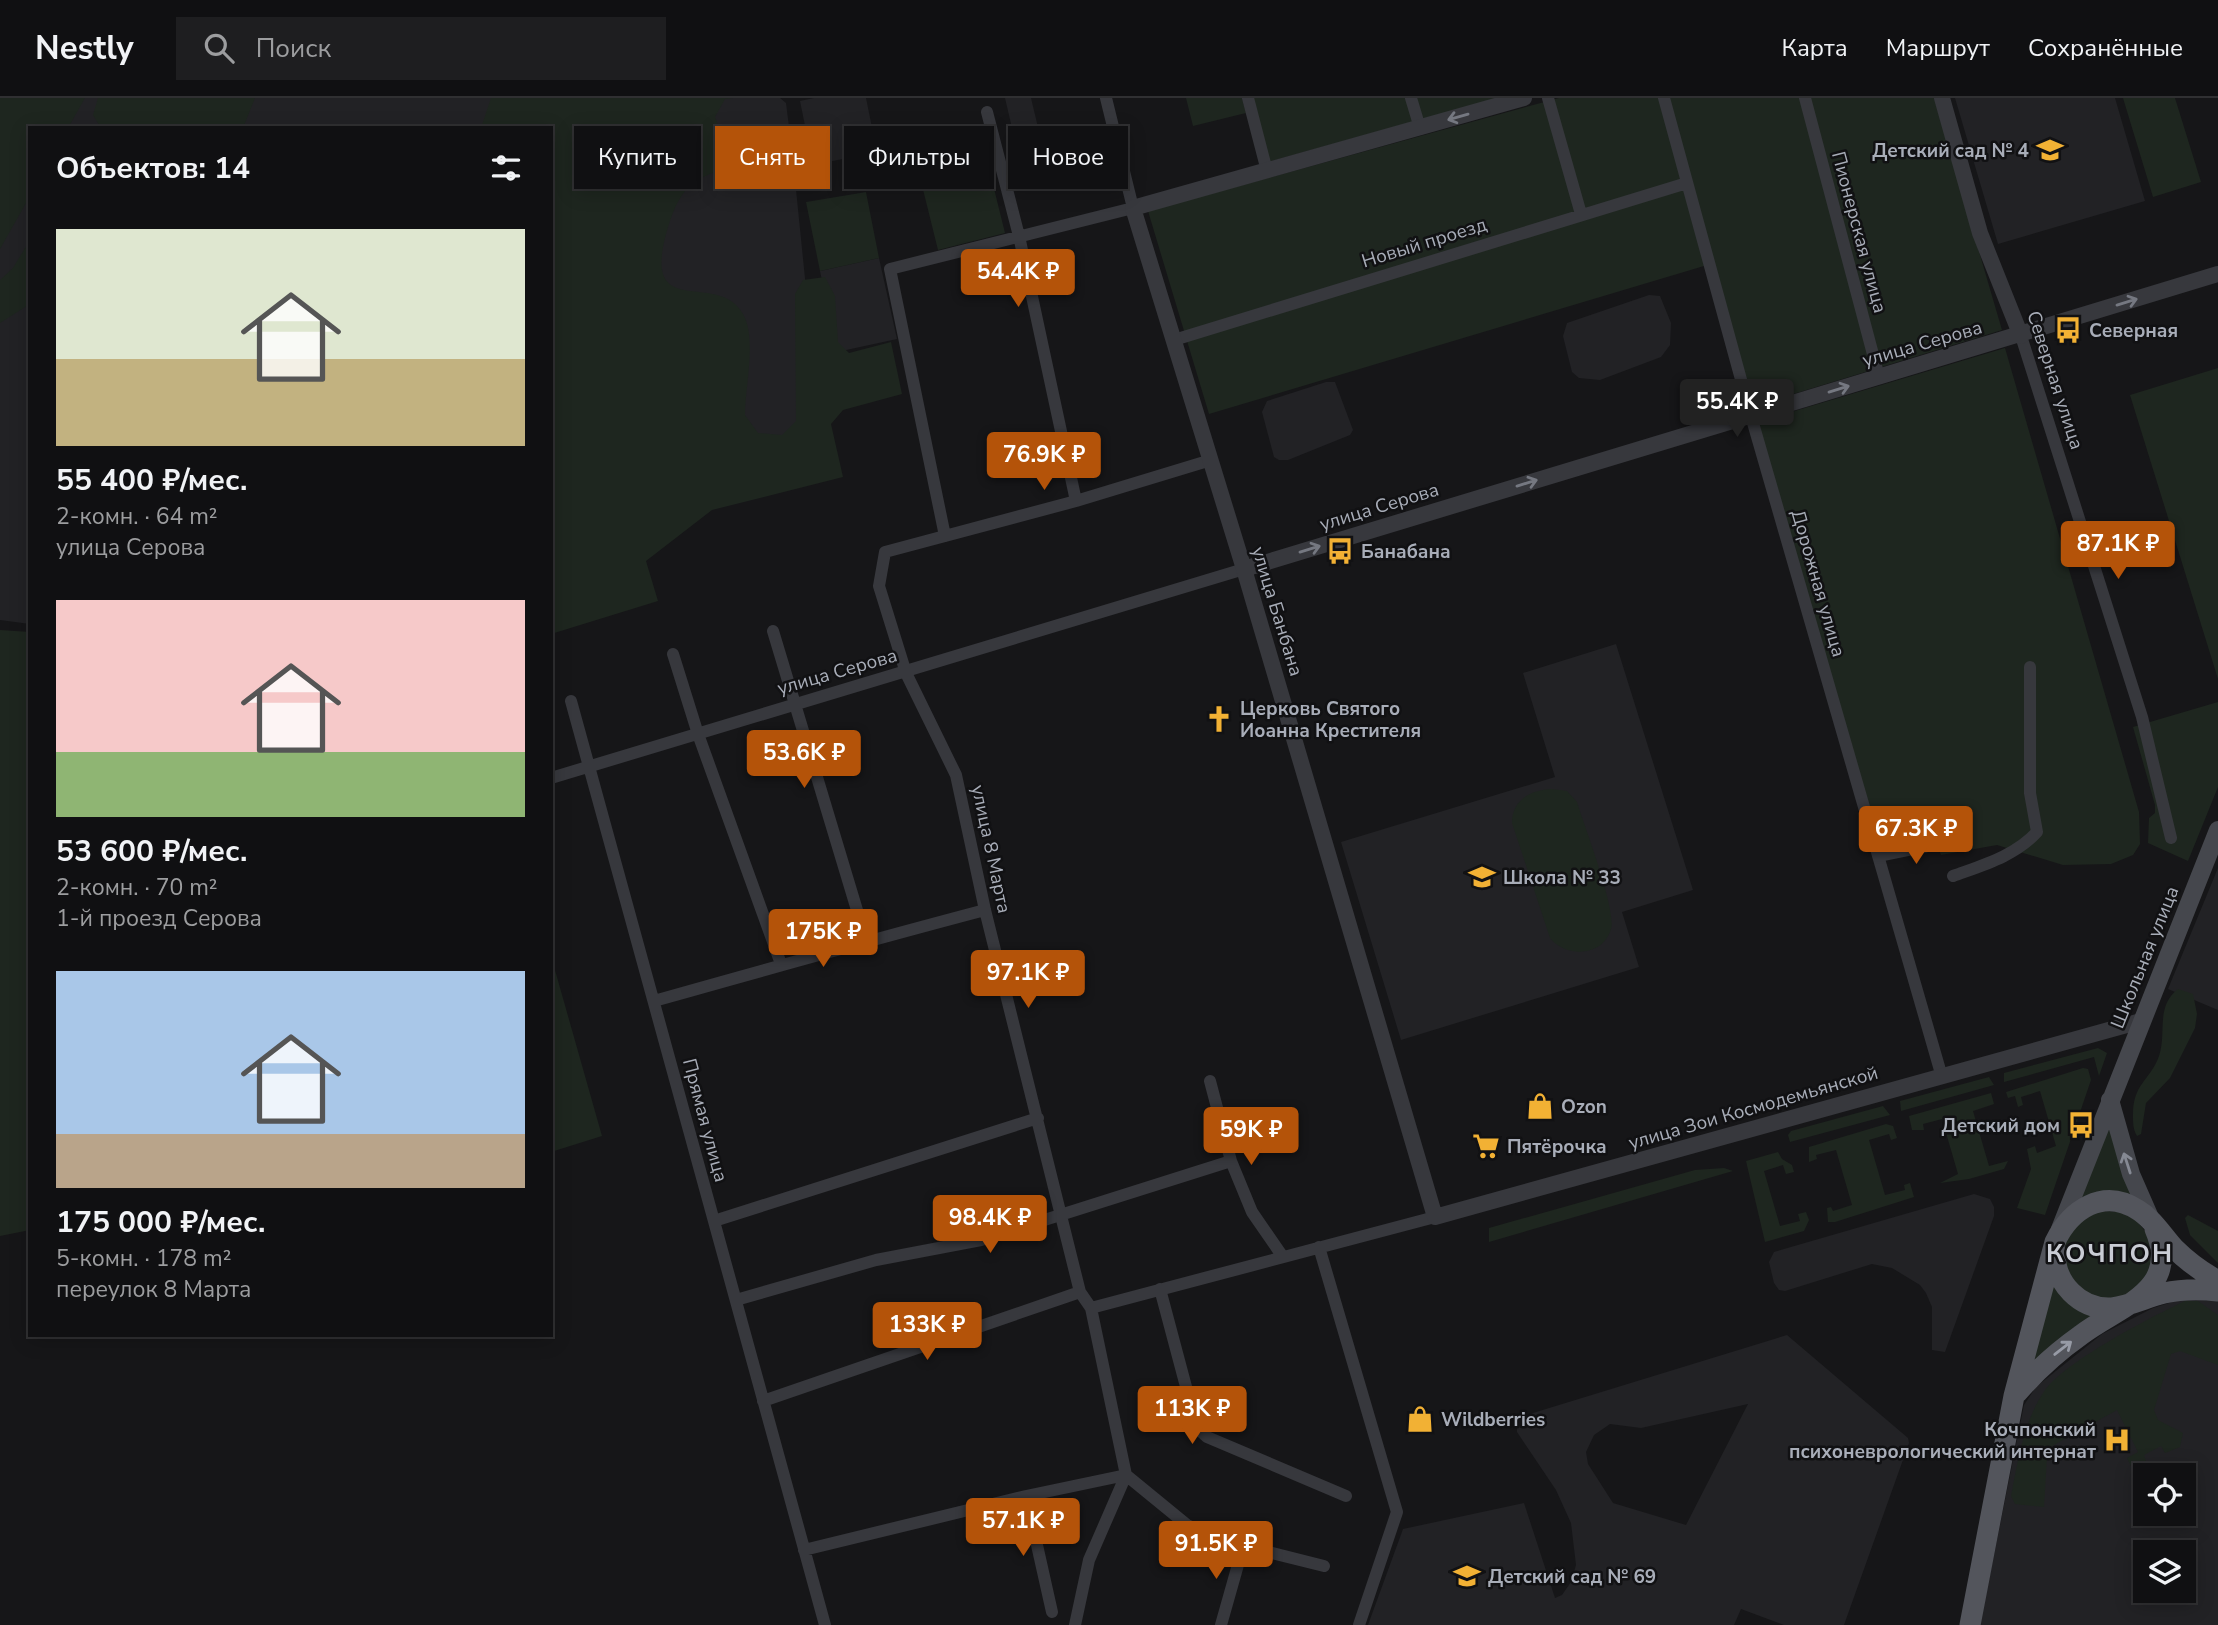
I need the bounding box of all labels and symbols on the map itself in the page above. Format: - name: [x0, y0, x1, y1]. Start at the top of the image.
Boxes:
- one-way arrow: [1448, 111, 1470, 124]
- school or university icon: Детский сад № 4: [2035, 135, 2065, 165]
- place label: Детский сад № 4: [1872, 138, 2029, 164]
- street label: Пионерская улица: [1825, 149, 1893, 316]
- street label: Новый проезд: [1358, 212, 1490, 274]
- pin: 54.4K ₽: [953, 250, 1083, 309]
- one-way arrow: [2116, 294, 2138, 307]
- street label: Северная улица: [2020, 308, 2090, 453]
- street label: улица Серова: [1859, 314, 1985, 373]
- bus stop icon: Северная: [2053, 315, 2083, 345]
- place label: Северная: [2089, 318, 2178, 344]
- pin: 55.4K ₽: [1672, 380, 1802, 439]
- one-way arrow: [1828, 381, 1850, 394]
- pin: 76.9K ₽: [979, 432, 1109, 492]
- street label: улица Серова: [1316, 476, 1442, 537]
- one-way arrow: [1516, 476, 1538, 488]
- street label: Дорожная улица: [1785, 507, 1851, 660]
- pin: 87.1K ₽: [2053, 522, 2183, 581]
- bus stop icon: Банабана: [1325, 536, 1355, 566]
- place label: Банабана: [1361, 539, 1451, 565]
- one-way arrow: [1298, 541, 1320, 554]
- street label: улица Банбана: [1245, 543, 1309, 679]
- street label: улица Серова: [774, 642, 900, 701]
- place label: Церковь Святого Иоанна Крестителя: [1240, 696, 1421, 744]
- church icon: Церковь Святого Иоанна Крестителя: [1204, 704, 1234, 734]
- pin: 53.6K ₽: [739, 730, 869, 790]
- street label: улица 8 Марта: [965, 783, 1017, 916]
- pin: 67.3K ₽: [1851, 806, 1981, 866]
- school or university icon: Школа № 33: [1467, 862, 1497, 892]
- place label: Школа № 33: [1503, 865, 1621, 891]
- street label: Школьная улица: [2105, 882, 2185, 1032]
- pin: 175K ₽: [766, 910, 880, 969]
- pin: 97.1K ₽: [963, 950, 1093, 1010]
- street label: Прямая улица: [676, 1056, 734, 1185]
- street label: улица Зои Космодемьянской: [1625, 1060, 1881, 1156]
- shop icon: Ozon: [1525, 1091, 1555, 1121]
- place label: Ozon: [1561, 1094, 1607, 1120]
- pin: 59K ₽: [1202, 1108, 1300, 1167]
- bus stop icon: Детский дом: [2066, 1110, 2096, 1140]
- place label: Детский дом: [1941, 1113, 2060, 1139]
- supermarket icon: Пятёрочка: [1471, 1131, 1501, 1161]
- place label: Пятёрочка: [1507, 1134, 1607, 1160]
- one-way arrow: [2120, 1152, 2133, 1174]
- pin: 98.4K ₽: [925, 1196, 1055, 1255]
- district label: КОЧПОН: [2046, 1236, 2174, 1271]
- pin: 133K ₽: [870, 1302, 984, 1362]
- one-way arrow: [2053, 1341, 2072, 1356]
- pin: 113K ₽: [1135, 1386, 1249, 1446]
- shop icon: Wildberries: [1405, 1404, 1435, 1434]
- place label: Wildberries: [1441, 1407, 1545, 1433]
- place label: Кочпонский психоневрологический интернат: [1789, 1417, 2096, 1465]
- hospital icon: Кочпонский психоневрологический интернат: [2102, 1425, 2132, 1455]
- pin: 57.1K ₽: [958, 1498, 1088, 1558]
- pin: 91.5K ₽: [1151, 1522, 1281, 1581]
- school or university icon: Детский сад № 69: [1452, 1561, 1482, 1591]
- place label: Детский сад № 69: [1488, 1564, 1656, 1590]

